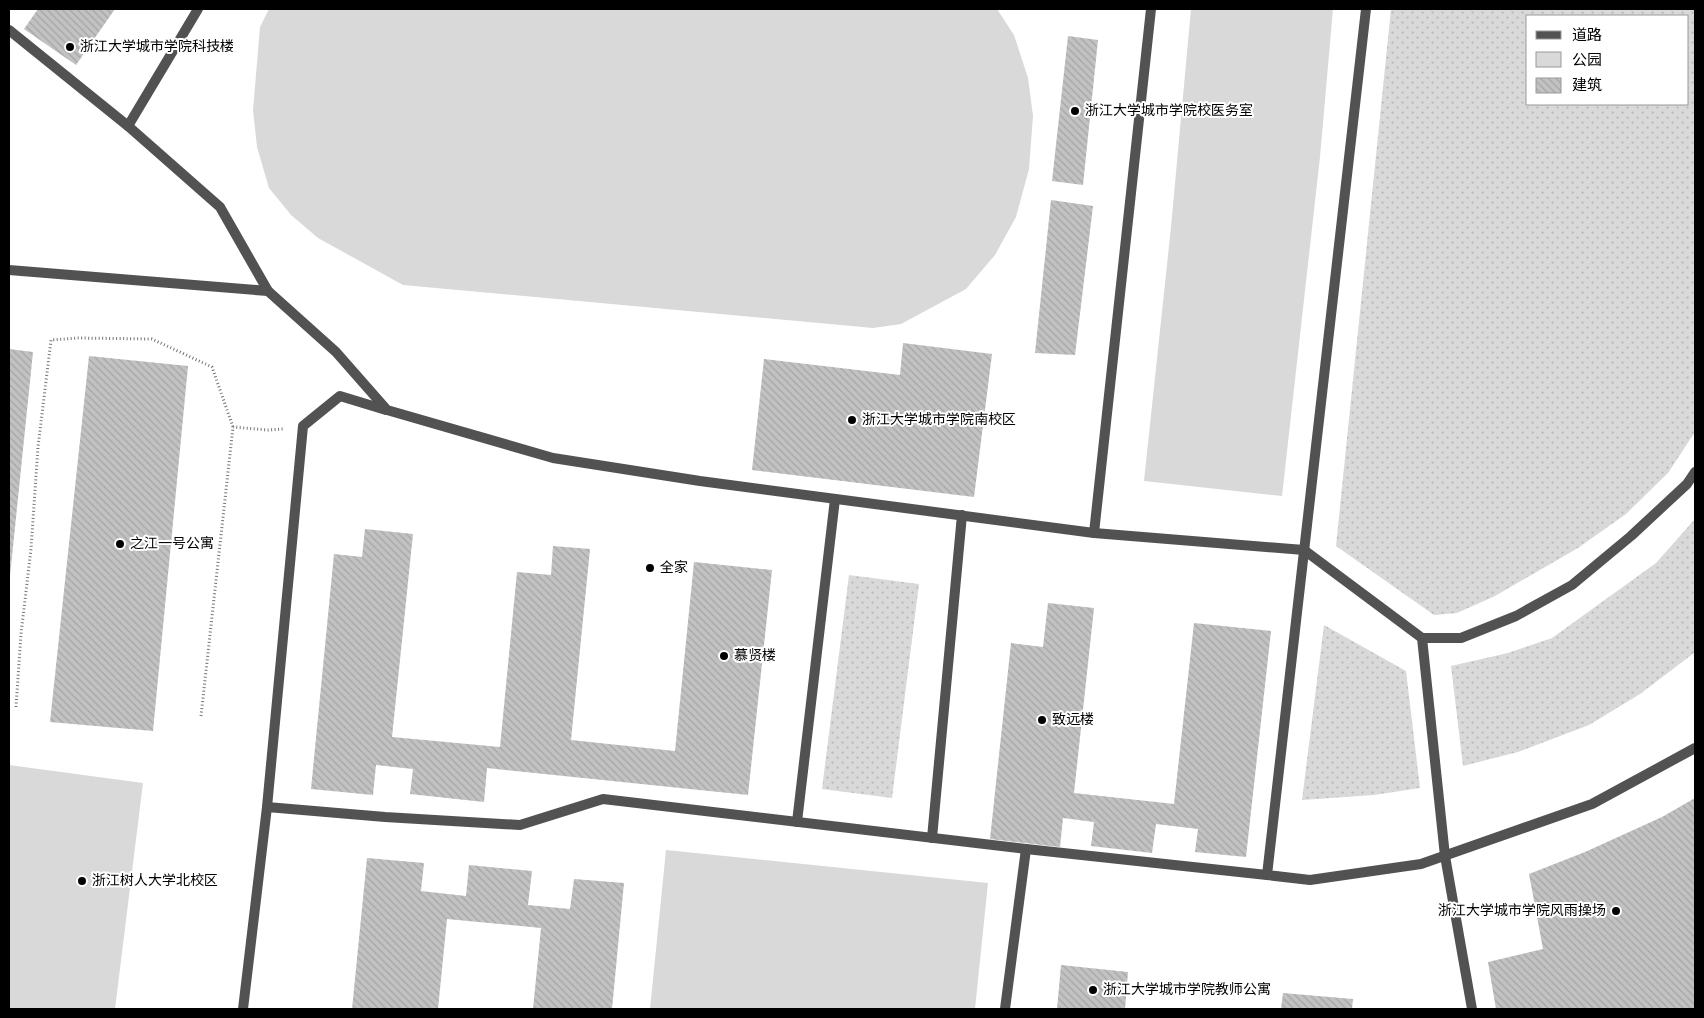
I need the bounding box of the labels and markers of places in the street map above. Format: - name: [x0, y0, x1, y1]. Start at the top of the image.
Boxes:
- place label: 浙江大学城市学院科技楼: [80, 39, 234, 56]
- marker: 浙江大学城市学院科技楼: [64, 41, 76, 53]
- place label: 浙江大学城市学院校医务室: [1085, 102, 1253, 120]
- marker: 浙江大学城市学院校医务室: [1069, 105, 1081, 117]
- place label: 浙江大学城市学院南校区: [862, 411, 1016, 429]
- marker: 浙江大学城市学院南校区: [846, 414, 858, 426]
- place label: 之江一号公寓: [130, 535, 214, 553]
- marker: 之江一号公寓: [114, 538, 126, 550]
- place label: 全家: [660, 559, 688, 577]
- marker: 全家: [644, 562, 656, 574]
- place label: 慕贤楼: [734, 648, 776, 665]
- marker: 慕贤楼: [718, 650, 730, 662]
- place label: 致远楼: [1052, 712, 1094, 729]
- marker: 致远楼: [1036, 714, 1048, 726]
- place label: 浙江树人大学北校区: [92, 872, 218, 890]
- marker: 浙江树人大学北校区: [76, 875, 88, 887]
- place label: 浙江大学城市学院风雨操场: [1438, 903, 1606, 920]
- marker: 浙江大学城市学院风雨操场: [1610, 905, 1622, 917]
- place label: 浙江大学城市学院教师公寓: [1103, 981, 1271, 999]
- marker: 浙江大学城市学院教师公寓: [1087, 984, 1099, 996]

